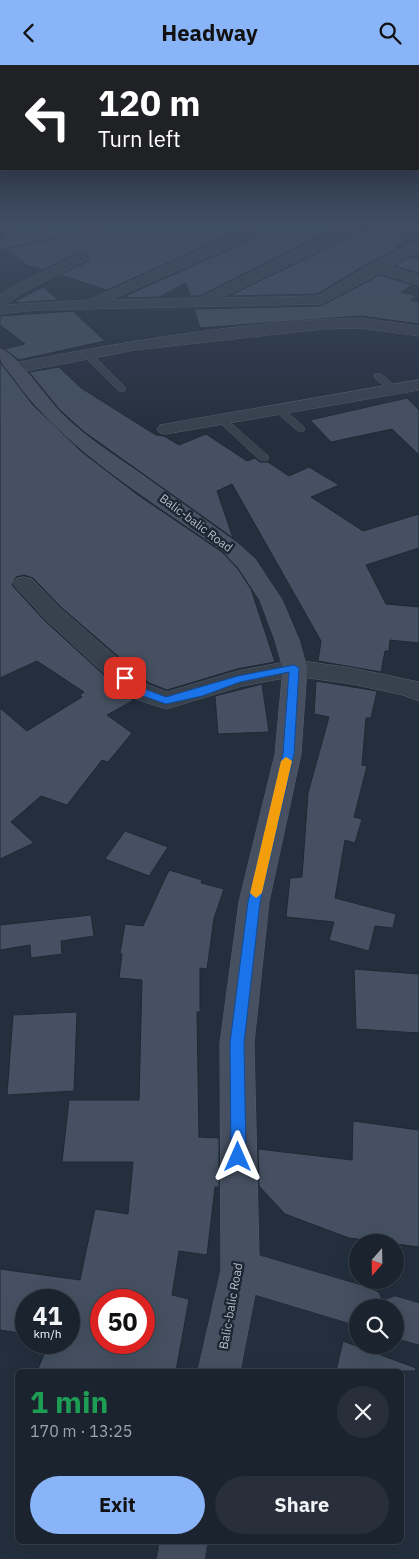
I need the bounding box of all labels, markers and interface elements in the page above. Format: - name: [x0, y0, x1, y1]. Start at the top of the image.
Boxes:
- text: Headway: [161, 18, 258, 47]
- icon: back: [15, 19, 43, 47]
- icon: search: [376, 19, 404, 47]
- text: 120 m: [98, 80, 201, 126]
- icon: left: [15, 85, 80, 150]
- text: Turn left: [98, 124, 181, 153]
- street label: Balic-balic Road: [157, 490, 236, 555]
- pin: [104, 657, 146, 699]
- icon: arrive: [111, 664, 139, 692]
- position arrow: [211, 1130, 263, 1182]
- north arrow: [349, 1234, 404, 1289]
- map controls: [349, 1234, 404, 1354]
- street label: Balic-balic Road: [216, 1262, 245, 1350]
- speed limit sign: 50: [90, 1289, 155, 1354]
- text: 41: [32, 1299, 63, 1332]
- button: search: [349, 1299, 404, 1354]
- text: km/h: [33, 1326, 62, 1341]
- text: 1 min: [30, 1382, 108, 1421]
- button: close: [337, 1386, 389, 1438]
- text: 170 m · 13:25: [30, 1421, 132, 1441]
- button: Exit: [30, 1476, 205, 1534]
- button: Share: [215, 1476, 389, 1534]

